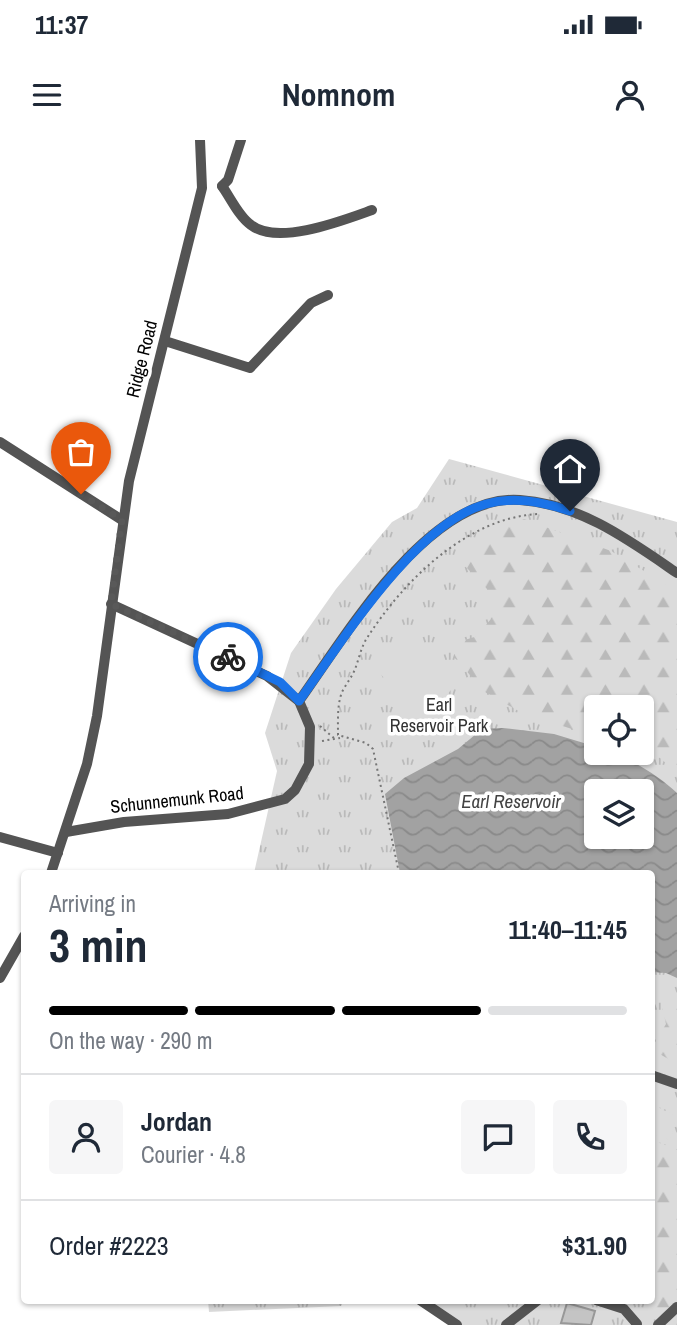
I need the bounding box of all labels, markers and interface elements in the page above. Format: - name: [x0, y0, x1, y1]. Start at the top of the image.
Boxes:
- text: 11:37: [35, 7, 88, 42]
- text: Nomnom: [282, 73, 395, 116]
- icon: menu: [28, 76, 66, 114]
- icon: person: [611, 76, 649, 114]
- street label: Ridge Road: [120, 318, 163, 400]
- pin: [51, 422, 111, 494]
- icon: bag: [62, 433, 100, 471]
- pin: [540, 439, 600, 511]
- icon: home: [551, 450, 589, 488]
- courier: [193, 622, 263, 692]
- icon: bike: [209, 638, 247, 676]
- park label: Earl Reservoir Park: [390, 692, 489, 738]
- map controls: [584, 695, 654, 849]
- button: locate: [584, 695, 654, 765]
- button: layers: [584, 779, 654, 849]
- street label: Schunnemunk Road: [109, 780, 245, 819]
- water label: Earl Reservoir: [461, 788, 562, 814]
- text: Arriving in: [49, 888, 136, 919]
- text: 11:40–11:45: [508, 912, 627, 947]
- text: 3 min: [49, 914, 148, 976]
- text: On the way · 290 m: [49, 1025, 213, 1056]
- button: person: [49, 1100, 123, 1174]
- button: chat: [461, 1100, 535, 1174]
- button: phone: [553, 1100, 627, 1174]
- text: Jordan: [141, 1104, 212, 1139]
- text: Courier · 4.8: [141, 1139, 246, 1170]
- text: Order #2223: [49, 1228, 169, 1263]
- text: $31.90: [562, 1228, 627, 1263]

